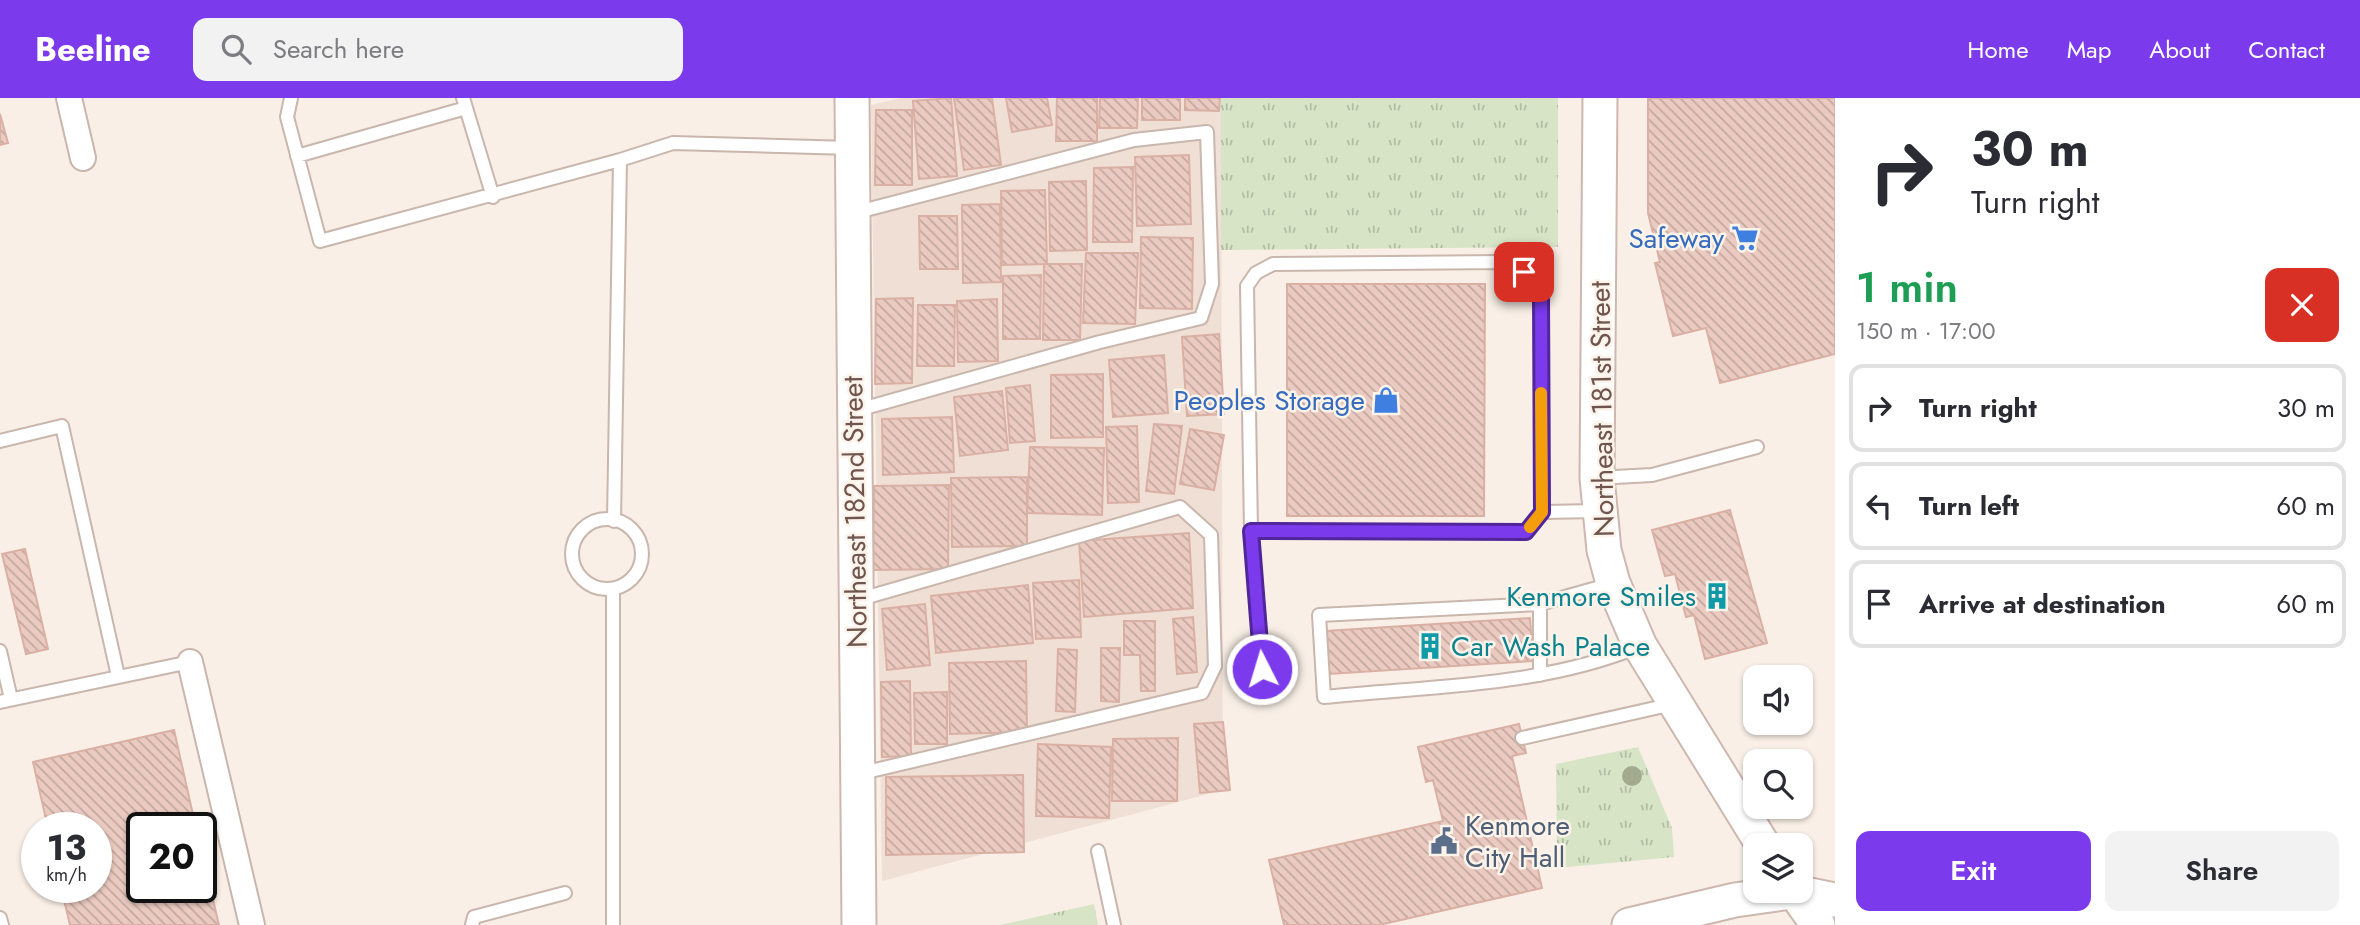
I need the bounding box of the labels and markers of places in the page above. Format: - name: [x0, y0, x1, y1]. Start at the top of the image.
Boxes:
- place label: Safeway: [1628, 218, 1725, 259]
- supermarket icon: Safeway: [1730, 223, 1760, 253]
- pin: [1494, 242, 1554, 302]
- place label: Peoples Storage: [1173, 380, 1365, 421]
- shop icon: Peoples Storage: [1371, 385, 1401, 415]
- place label: Kenmore Smiles: [1506, 576, 1696, 617]
- building icon: Kenmore Smiles: [1702, 581, 1732, 611]
- place label: Car Wash Palace: [1451, 626, 1650, 667]
- building icon: Car Wash Palace: [1415, 631, 1445, 661]
- place label: Kenmore City Hall: [1465, 805, 1570, 878]
- public building icon: Kenmore City Hall: [1429, 826, 1459, 856]

